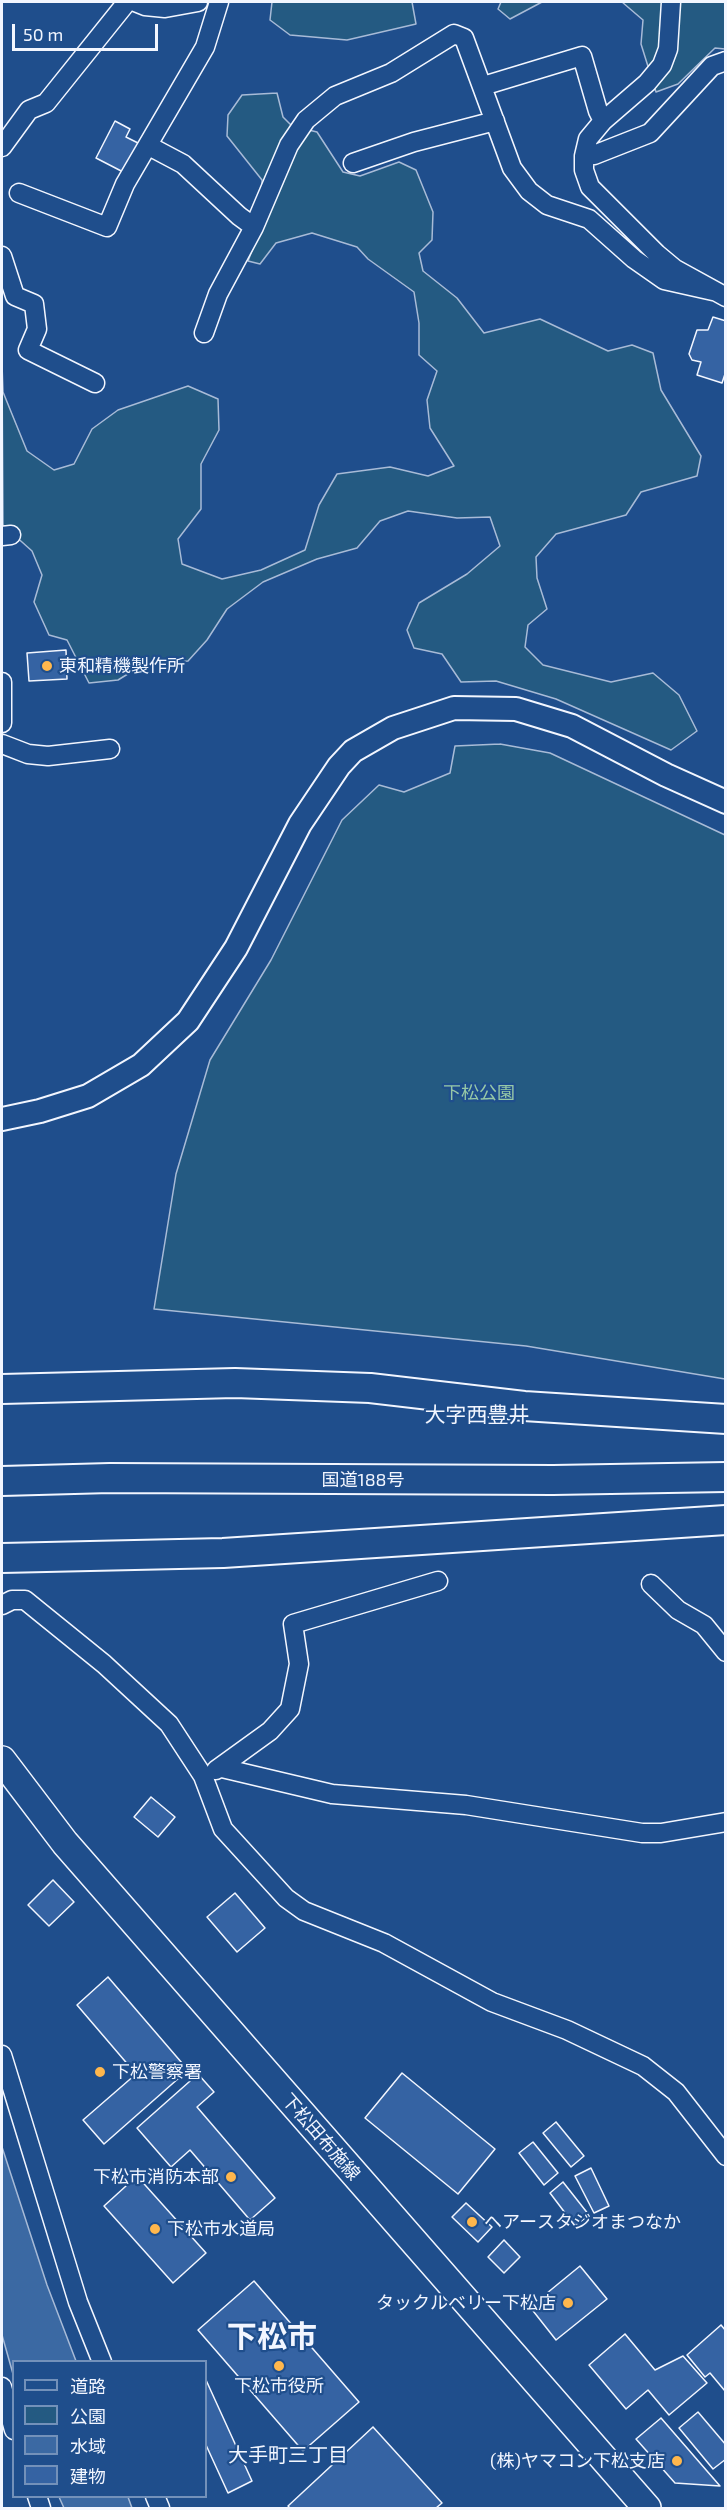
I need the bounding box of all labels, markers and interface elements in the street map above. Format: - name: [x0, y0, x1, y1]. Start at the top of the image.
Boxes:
- scale bar: [15, 12, 160, 50]
- text: 50 m: [23, 23, 63, 45]
- place label: 東和精機製作所: [59, 655, 185, 677]
- marker: 東和精機製作所: [40, 659, 54, 673]
- park label: 下松公園: [443, 1082, 515, 1104]
- district label: 大字西豊井: [425, 1402, 529, 1428]
- street label: 国道188号: [321, 1469, 405, 1491]
- place label: 下松警察署: [112, 2061, 202, 2083]
- marker: 下松警察署: [93, 2065, 107, 2079]
- street label: 下松田布施線: [277, 2089, 365, 2185]
- place label: 下松市消防本部: [93, 2166, 219, 2188]
- marker: 下松市消防本部: [224, 2170, 238, 2184]
- place label: ヘアースタジオまつなか: [484, 2211, 681, 2233]
- marker: ヘアースタジオまつなか: [465, 2215, 479, 2229]
- place label: 下松市水道局: [167, 2218, 275, 2240]
- marker: 下松市水道局: [148, 2222, 162, 2236]
- place label: タックルベリー下松店: [376, 2292, 556, 2314]
- marker: タックルベリー下松店: [561, 2296, 575, 2310]
- district label: 下松市: [227, 2319, 317, 2355]
- marker: 下松市役所: [272, 2359, 286, 2373]
- legend: [12, 2360, 207, 2498]
- text: 道路: [70, 2375, 106, 2397]
- place label: 下松市役所: [234, 2375, 324, 2397]
- text: 公園: [70, 2405, 106, 2427]
- text: 水域: [70, 2435, 106, 2457]
- district label: 大手町三丁目: [228, 2443, 348, 2467]
- place label: (株)ヤマコン下松支店: [490, 2450, 665, 2472]
- marker: (株)ヤマコン下松支店: [670, 2454, 684, 2468]
- text: 建物: [70, 2465, 106, 2487]

